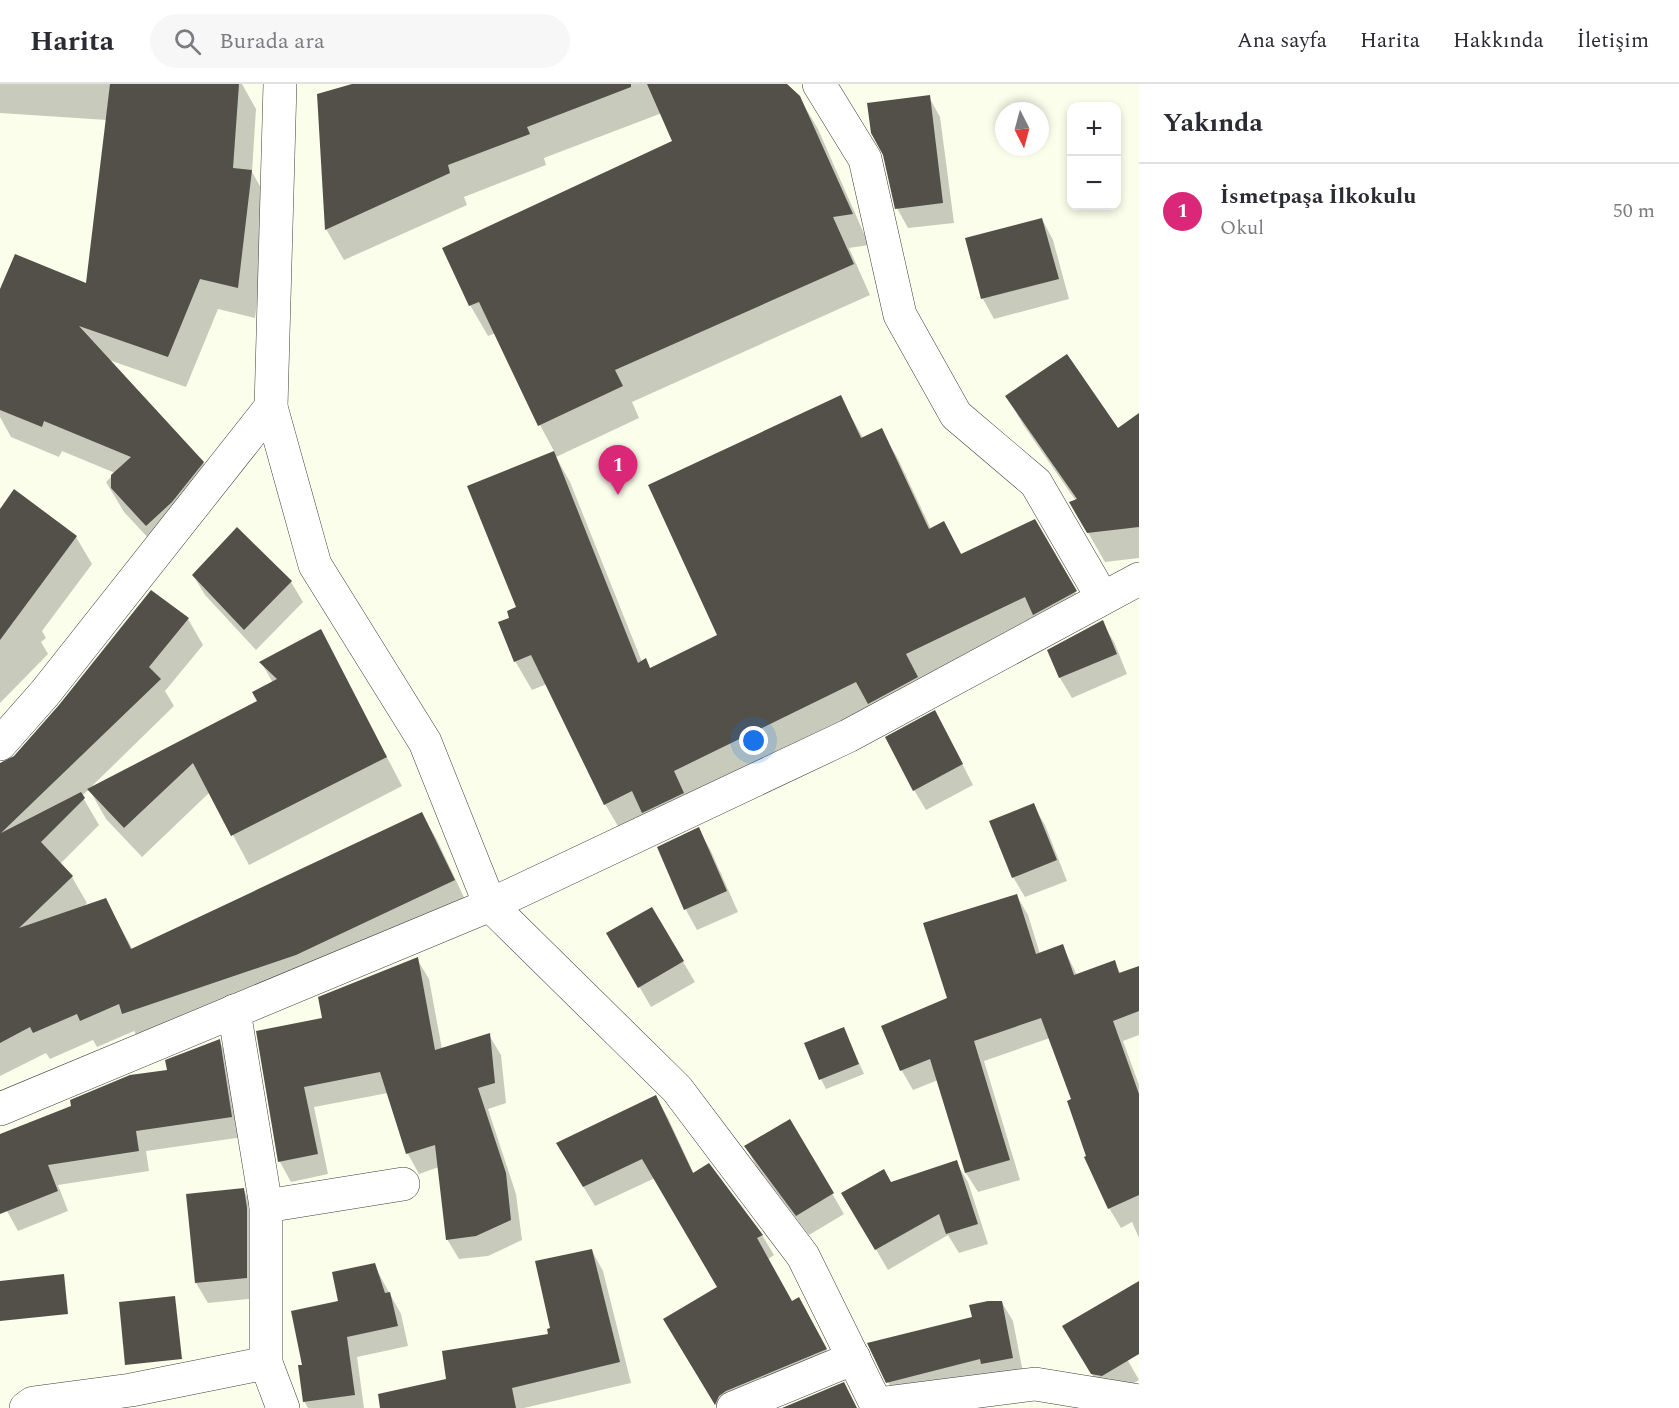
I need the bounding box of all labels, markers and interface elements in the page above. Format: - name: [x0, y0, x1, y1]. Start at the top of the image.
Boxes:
- search box: [150, 14, 570, 68]
- text: Harita: [30, 20, 114, 63]
- icon: search: [171, 25, 204, 58]
- text: Burada ara: [219, 25, 325, 58]
- text: Ana sayfa: [1237, 25, 1327, 57]
- text: Harita: [1360, 25, 1420, 57]
- text: Hakkında: [1453, 25, 1544, 57]
- text: İletişim: [1577, 25, 1649, 57]
- north arrow: [995, 102, 1049, 156]
- map controls: [1067, 102, 1121, 210]
- button: +: [1067, 102, 1121, 156]
- text: Yakında: [1163, 103, 1263, 143]
- button: −: [1067, 156, 1121, 210]
- text: İsmetpaşa İlkokulu: [1220, 180, 1416, 213]
- text: 1: [1177, 196, 1188, 226]
- text: 50 m: [1613, 196, 1655, 226]
- text: Okul: [1220, 213, 1264, 243]
- pin: 1: [598, 446, 638, 495]
- your location: [739, 726, 768, 755]

